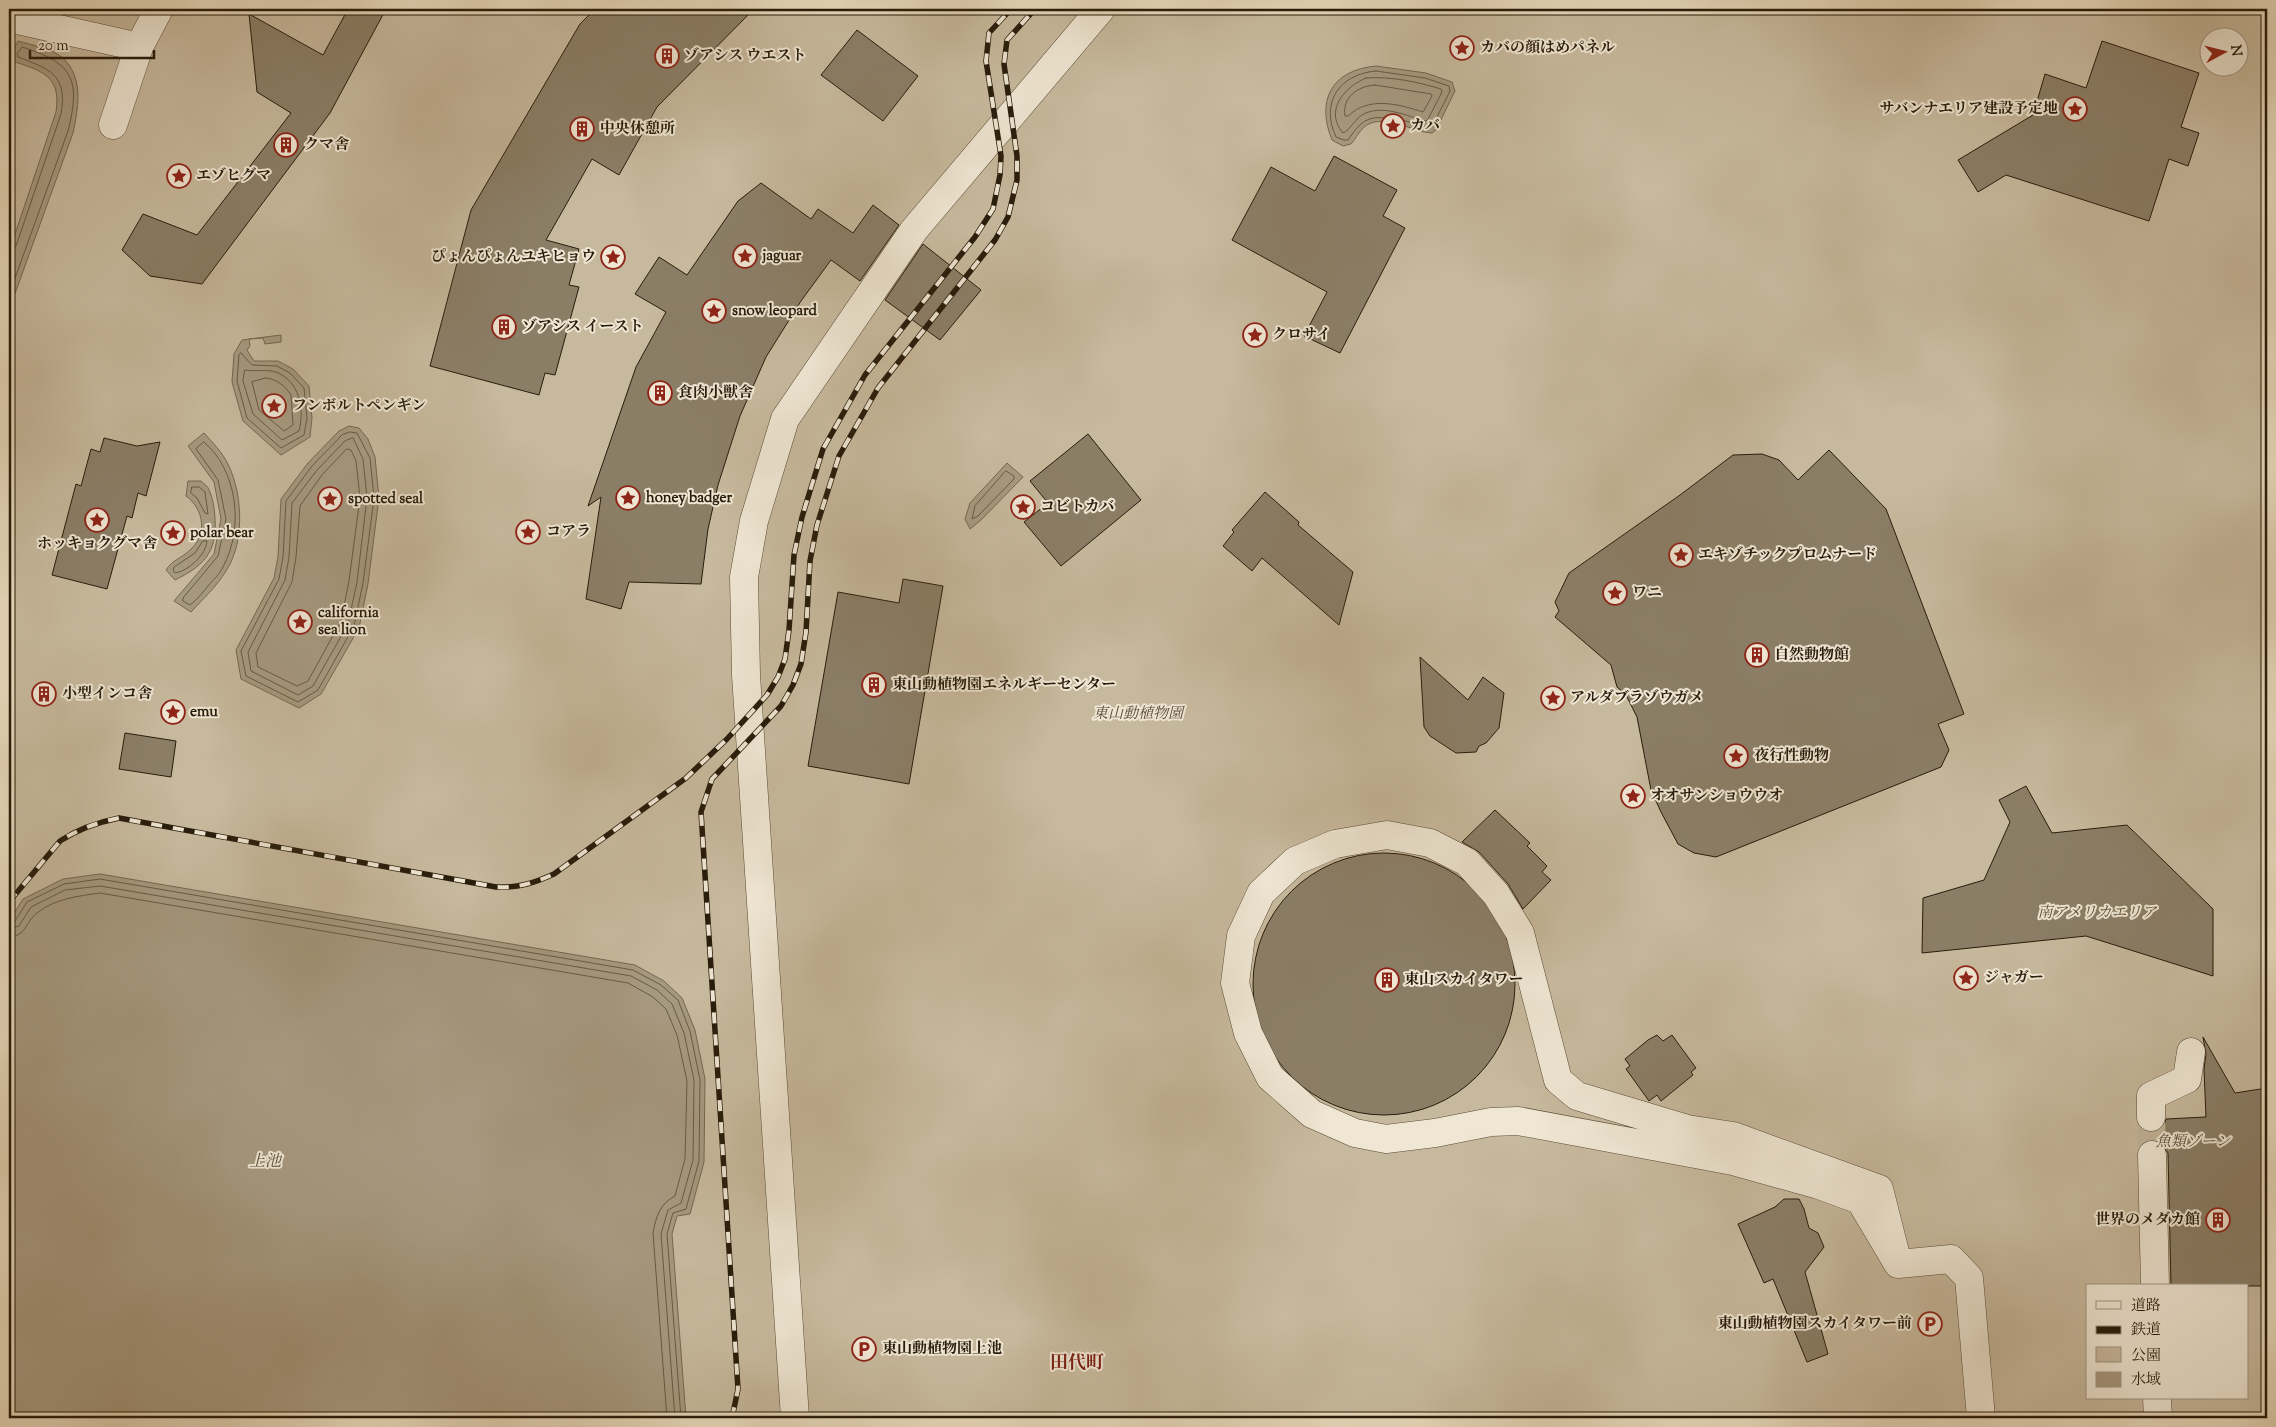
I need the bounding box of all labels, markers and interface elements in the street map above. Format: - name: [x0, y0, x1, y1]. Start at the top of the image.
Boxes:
- scale bar: [30, 28, 154, 60]
- north arrow: [2198, 28, 2248, 78]
- place icon: カバの顔はめパネル: [1449, 35, 1475, 61]
- text: 20 m: [38, 36, 69, 57]
- place label: カバの顔はめパネル: [1480, 38, 1615, 59]
- building icon: ゾアシス ウエスト: [654, 43, 680, 69]
- text: N: [2224, 44, 2246, 57]
- place label: ゾアシス ウエスト: [684, 46, 806, 67]
- place icon: サバンナエリア建設予定地: [2062, 96, 2088, 122]
- place label: サバンナエリア建設予定地: [1879, 99, 2058, 120]
- place icon: カバ: [1380, 113, 1406, 139]
- building icon: 中央休憩所: [569, 116, 595, 142]
- place label: カバ: [1410, 116, 1440, 137]
- place label: 中央休憩所: [600, 119, 675, 140]
- building icon: クマ舎: [273, 132, 299, 158]
- place label: クマ舎: [304, 135, 350, 156]
- place icon: エゾヒグマ: [166, 163, 192, 189]
- place label: エゾヒグマ: [196, 166, 271, 187]
- place icon: jaguar: [732, 243, 758, 269]
- place icon: ぴょんぴょんユキヒョウ: [600, 244, 626, 270]
- place label: jaguar: [762, 246, 802, 267]
- place label: ぴょんぴょんユキヒョウ: [431, 247, 596, 268]
- place icon: snow leopard: [701, 298, 727, 324]
- place label: snow leopard: [732, 301, 818, 322]
- building icon: ゾアシス イースト: [491, 314, 517, 340]
- place label: ゾアシス イースト: [522, 317, 643, 338]
- place icon: クロサイ: [1242, 322, 1268, 348]
- place label: クロサイ: [1272, 325, 1331, 346]
- building icon: 食肉小獣舎: [647, 380, 673, 406]
- place label: 食肉小獣舎: [678, 383, 754, 404]
- place icon: フンボルトペンギン: [261, 393, 287, 419]
- place label: フンボルトペンギン: [292, 396, 426, 417]
- place icon: honey badger: [615, 485, 641, 511]
- place icon: spotted seal: [317, 486, 343, 512]
- place label: honey badger: [646, 488, 732, 509]
- place label: spotted seal: [348, 489, 424, 510]
- place icon: コビトカバ: [1010, 494, 1036, 520]
- place label: コビトカバ: [1040, 497, 1115, 518]
- place icon: ホッキョクグマ舎: [84, 507, 110, 533]
- place icon: コアラ: [515, 519, 541, 545]
- place icon: polar bear: [160, 520, 186, 546]
- place label: コアラ: [546, 522, 591, 543]
- place label: polar bear: [190, 523, 254, 544]
- place label: ホッキョクグマ舎: [37, 534, 158, 555]
- place icon: エキゾチックプロムナード: [1668, 542, 1694, 568]
- place label: エキゾチックプロムナード: [1698, 545, 1877, 566]
- place icon: ワニ: [1602, 580, 1628, 606]
- place label: ワニ: [1632, 583, 1662, 604]
- place label: california sea lion: [318, 603, 379, 641]
- place icon: california sea lion: [287, 609, 313, 635]
- building icon: 自然動物館: [1744, 642, 1770, 668]
- place label: 自然動物館: [1774, 645, 1849, 666]
- building icon: 東山動植物園エネルギーセンター: [861, 672, 887, 698]
- place label: 東山動植物園エネルギーセンター: [892, 675, 1116, 696]
- building icon: 小型インコ舎: [31, 681, 57, 707]
- place label: 小型インコ舎: [62, 684, 153, 705]
- place icon: アルダブラゾウガメ: [1540, 685, 1566, 711]
- place label: アルダブラゾウガメ: [1570, 688, 1704, 709]
- place icon: emu: [160, 699, 186, 725]
- place label: emu: [190, 702, 218, 723]
- park label: 東山動植物園: [1093, 704, 1186, 725]
- place icon: 夜行性動物: [1723, 743, 1749, 769]
- place label: 夜行性動物: [1754, 746, 1829, 767]
- place icon: オオサンショウウオ: [1620, 783, 1646, 809]
- place label: オオサンショウウオ: [1650, 786, 1783, 807]
- park label: 南アメリカエリア: [2038, 903, 2157, 924]
- place icon: ジャガー: [1953, 965, 1979, 991]
- building icon: 東山スカイタワー: [1374, 967, 1400, 993]
- place label: ジャガー: [1984, 968, 2044, 989]
- place label: 東山スカイタワー: [1404, 970, 1524, 991]
- park label: 魚類ゾーン: [2156, 1132, 2231, 1153]
- water label: 上池: [249, 1151, 283, 1174]
- building icon: 世界のメダカ館: [2205, 1207, 2231, 1233]
- place label: 世界のメダカ館: [2095, 1210, 2200, 1231]
- legend: [2086, 1284, 2248, 1400]
- text: 道路: [2131, 1296, 2161, 1317]
- parking icon: 東山動植物園スカイタワー前: [1917, 1311, 1943, 1337]
- place label: 東山動植物園スカイタワー前: [1717, 1314, 1912, 1335]
- text: 鉄道: [2131, 1320, 2161, 1341]
- parking icon: 東山動植物園上池: [851, 1336, 877, 1362]
- place label: 東山動植物園上池: [882, 1339, 1002, 1360]
- text: 公園: [2131, 1346, 2161, 1367]
- district label: 田代町: [1050, 1351, 1104, 1377]
- text: 水域: [2131, 1370, 2161, 1391]

